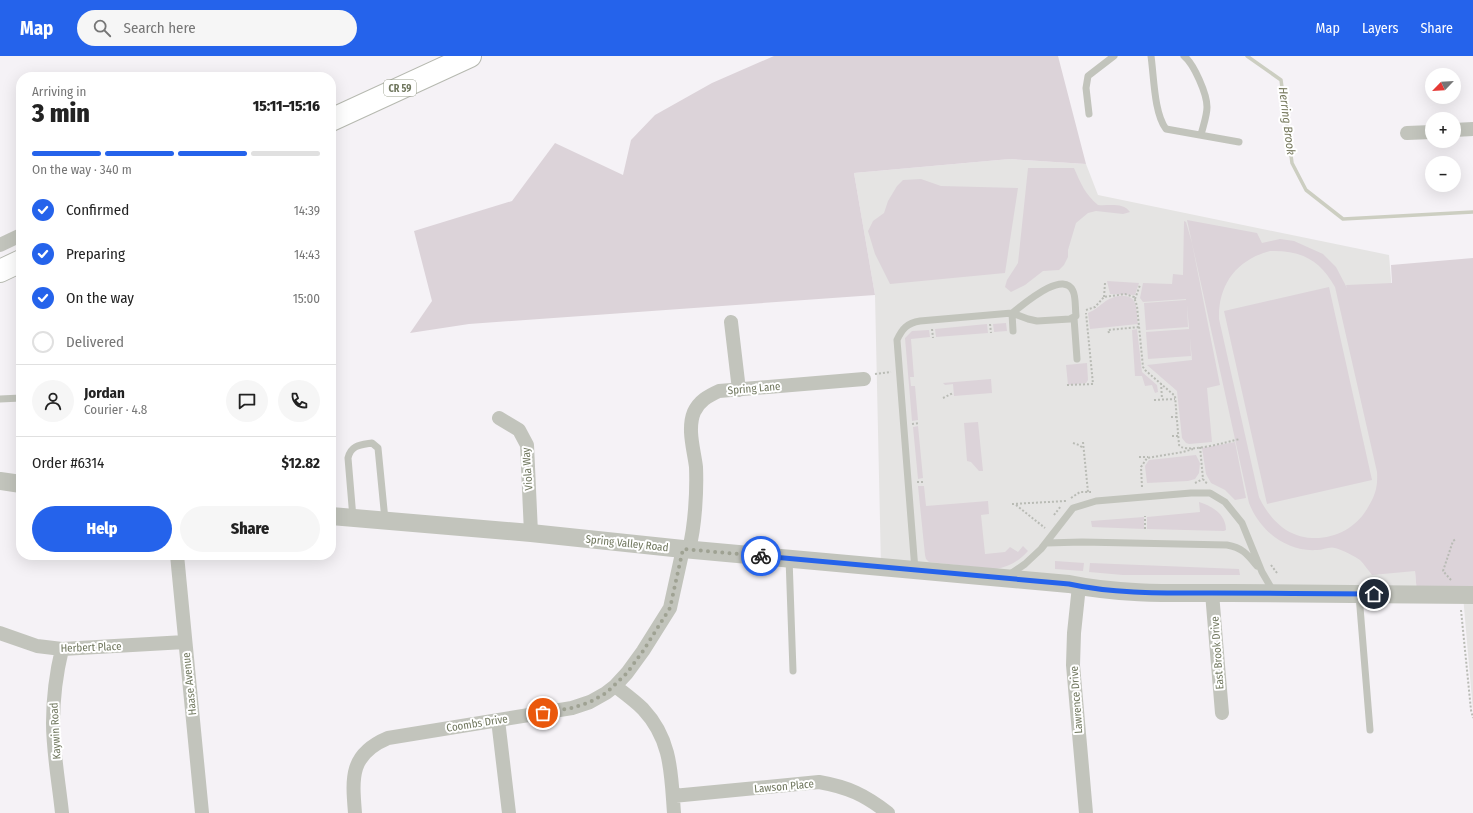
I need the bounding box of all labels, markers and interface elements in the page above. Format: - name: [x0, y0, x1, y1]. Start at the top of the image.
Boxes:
- search box: [77, 10, 357, 46]
- text: Map: [20, 17, 53, 40]
- icon: search: [91, 17, 113, 39]
- text: Search here: [123, 19, 196, 37]
- text: Map: [1316, 20, 1340, 37]
- text: Layers: [1362, 20, 1398, 37]
- text: Share: [1420, 20, 1453, 37]
- north arrow: [1425, 68, 1461, 104]
- map controls: [1425, 68, 1461, 192]
- road number: CR 59: [384, 80, 416, 96]
- text: Arriving in: [32, 84, 86, 99]
- water label: Herring Brook: [1276, 86, 1298, 156]
- text: 15:11–15:16: [253, 97, 320, 115]
- text: 3 min: [32, 98, 90, 129]
- button: +: [1425, 112, 1461, 148]
- button: −: [1425, 156, 1461, 192]
- text: On the way · 340 m: [32, 162, 132, 177]
- icon: check: [32, 199, 54, 221]
- text: Confirmed: [66, 201, 129, 219]
- text: 14:39: [294, 203, 320, 218]
- icon: check: [32, 243, 54, 265]
- text: Preparing: [66, 245, 125, 263]
- text: 14:43: [294, 247, 320, 262]
- icon: check: [32, 287, 54, 309]
- text: On the way: [66, 289, 134, 307]
- text: 15:00: [293, 291, 320, 306]
- text: Delivered: [66, 333, 124, 351]
- button: person: [32, 380, 74, 422]
- button: chat: [226, 380, 268, 422]
- button: phone: [278, 380, 320, 422]
- street label: Spring Lane: [727, 380, 781, 397]
- text: Jordan: [84, 384, 125, 402]
- text: Courier · 4.8: [84, 402, 147, 417]
- street label: Viola Way: [520, 447, 535, 491]
- text: Order #6314: [32, 454, 104, 472]
- text: $12.82: [282, 454, 320, 472]
- button: Help: [32, 506, 172, 552]
- button: Share: [180, 506, 320, 552]
- street label: Spring Valley Road: [585, 533, 669, 554]
- courier: [741, 536, 781, 576]
- icon: bike: [750, 545, 772, 567]
- pin: [1357, 577, 1391, 611]
- icon: home: [1363, 583, 1385, 605]
- street label: East Brook Drive: [1208, 616, 1227, 690]
- street label: Herbert Place: [60, 640, 122, 655]
- street label: Haase Avenue: [180, 652, 199, 716]
- street label: Lawrence Drive: [1068, 666, 1085, 734]
- pin: [526, 696, 560, 730]
- street label: Kaywin Road: [48, 702, 63, 760]
- icon: bag: [532, 702, 554, 724]
- street label: Coombs Drive: [446, 712, 509, 735]
- street label: Lawson Place: [754, 777, 815, 796]

